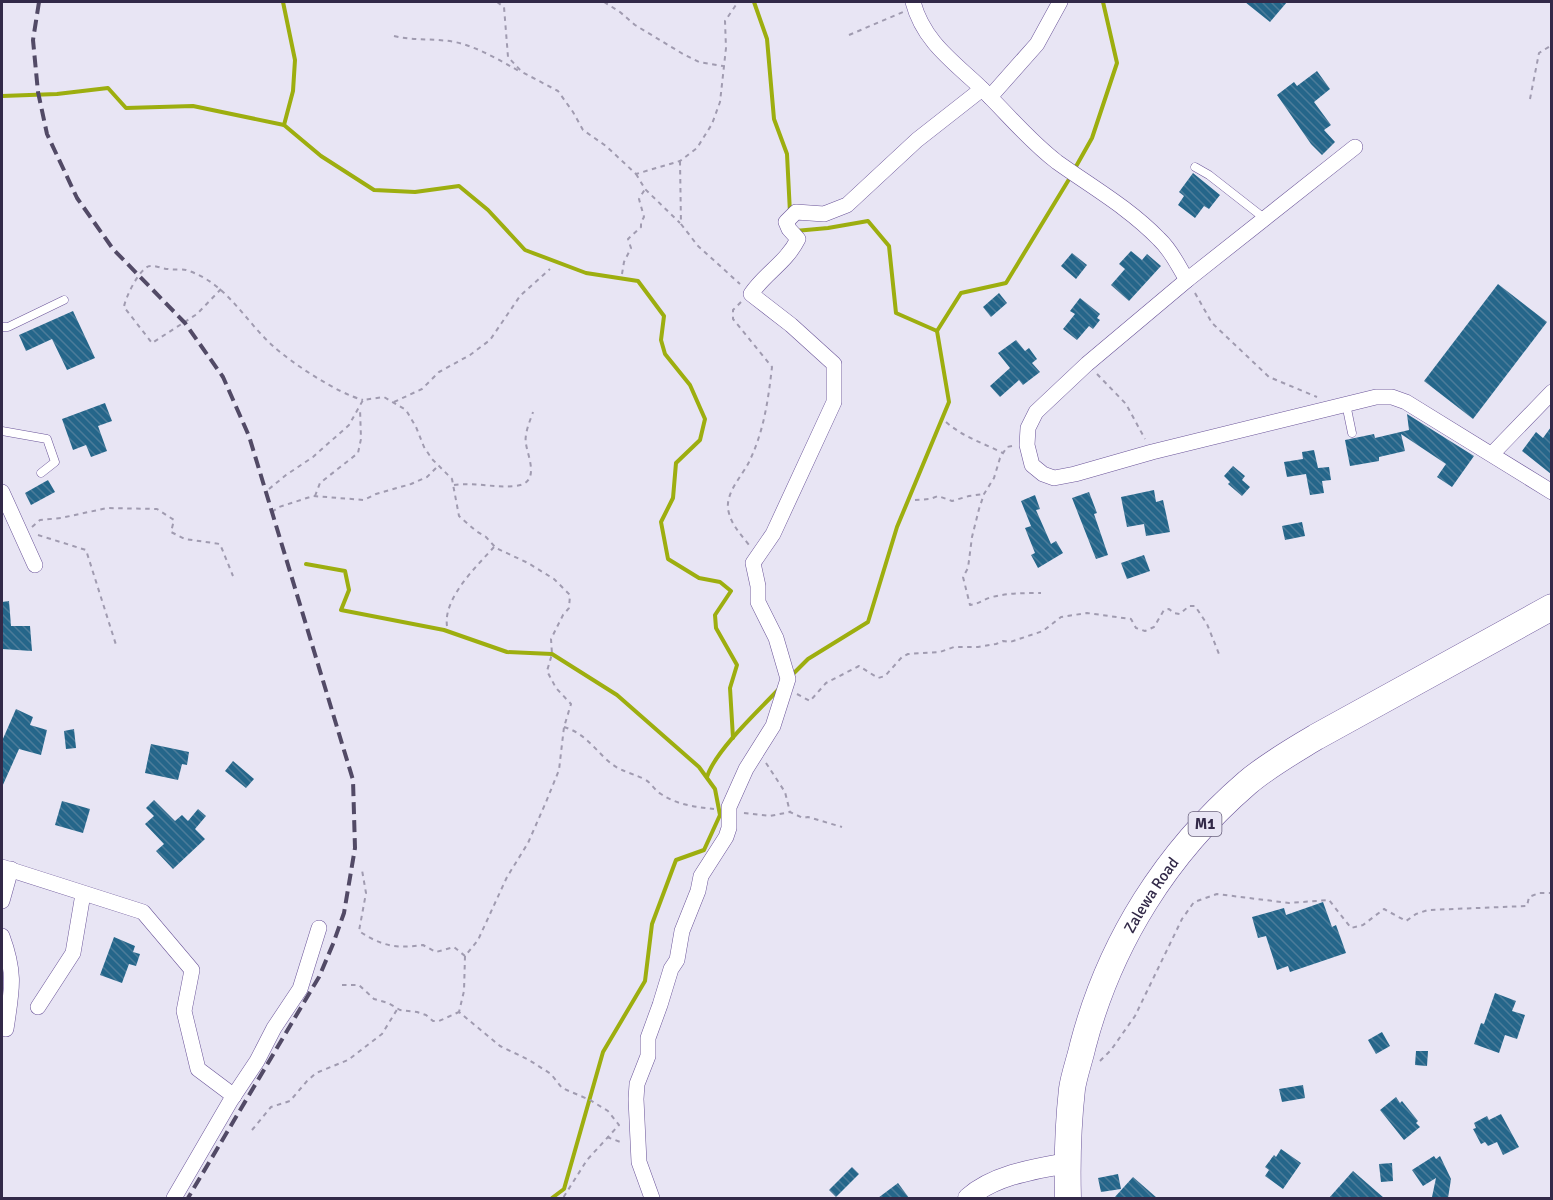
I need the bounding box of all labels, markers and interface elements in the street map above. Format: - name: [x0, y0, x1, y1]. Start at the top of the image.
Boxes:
- road number: M1: [1188, 812, 1222, 836]
- street label: Zalewa Road: [1120, 854, 1183, 937]

